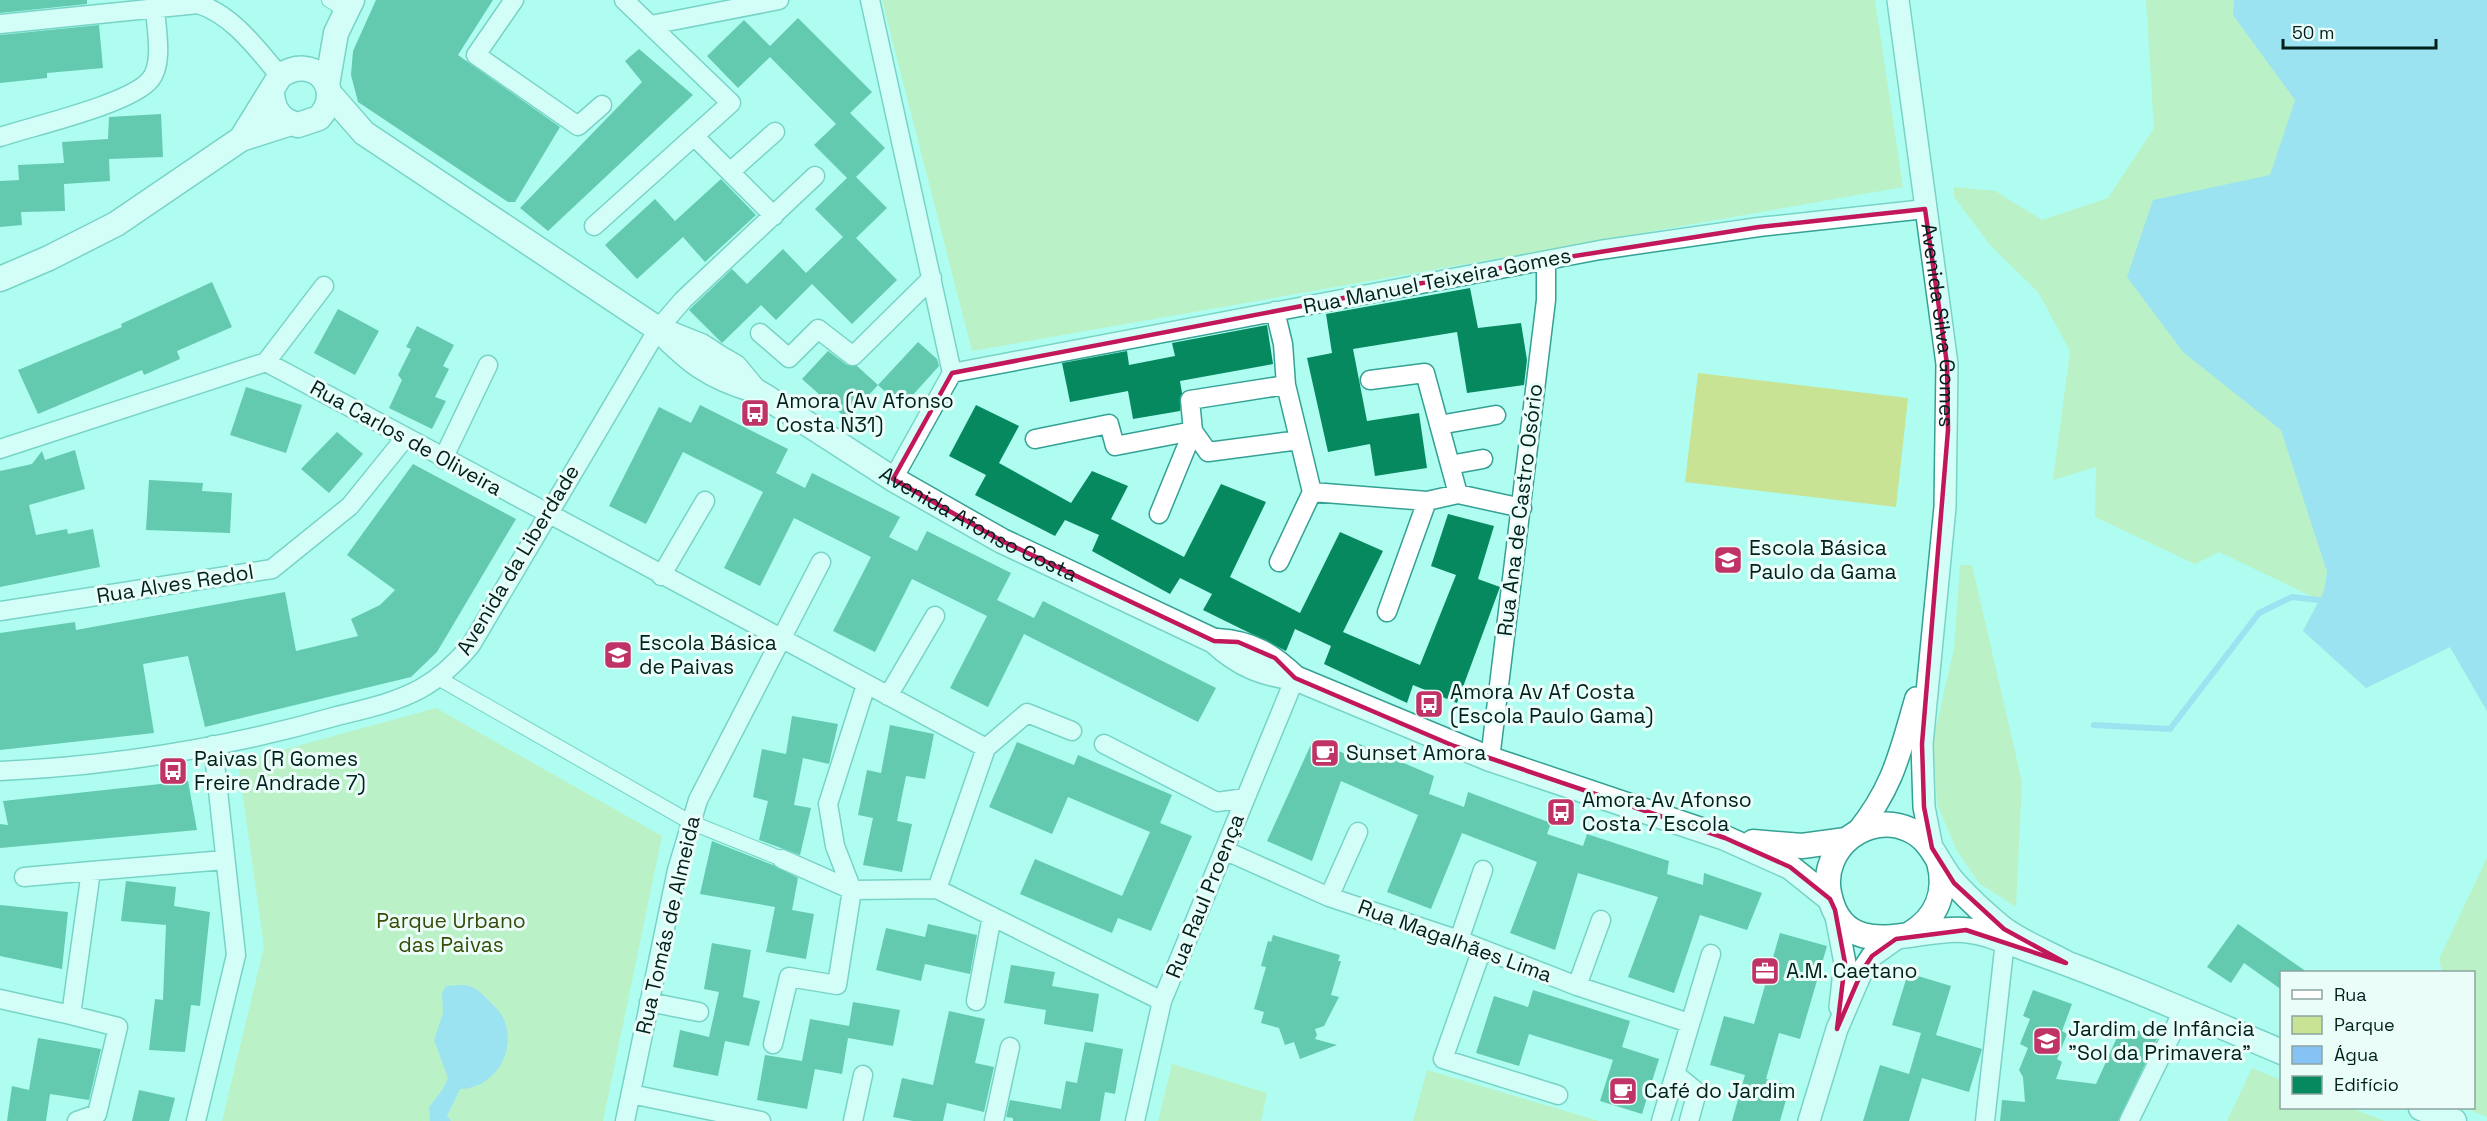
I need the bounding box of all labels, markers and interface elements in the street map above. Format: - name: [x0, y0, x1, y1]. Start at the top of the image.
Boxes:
- scale bar: [2283, 12, 2436, 50]
- text: 50 m: [2292, 21, 2334, 44]
- street label: Avenida Silva Gomes: [1915, 221, 1961, 428]
- street label: Rua Manuel Teixeira Gomes: [1301, 241, 1573, 320]
- street label: Rua Carlos de Oliveira: [305, 374, 507, 502]
- street label: Rua Ana de Castro Osório: [1491, 382, 1548, 638]
- place label: Amora (Av Afonso Costa N31): [776, 387, 954, 438]
- bus stop icon: Amora (Av Afonso Costa N31): [739, 397, 771, 429]
- street label: Avenida da Liberdade: [450, 460, 585, 660]
- street label: Avenida Afonso Costa: [875, 460, 1082, 588]
- place label: Escola Básica Paulo da Gama: [1749, 534, 1897, 585]
- school or university icon: Escola Básica Paulo da Gama: [1712, 544, 1744, 576]
- street label: Rua Alves Redol: [94, 558, 255, 609]
- place label: Escola Básica de Paivas: [639, 629, 777, 680]
- school or university icon: Escola Básica de Paivas: [602, 639, 634, 671]
- place label: Amora Av Af Costa (Escola Paulo Gama): [1450, 678, 1653, 729]
- bus stop icon: Amora Av Af Costa (Escola Paulo Gama): [1413, 688, 1445, 720]
- cafe icon: Sunset Amora: [1309, 737, 1341, 769]
- place label: Sunset Amora: [1346, 739, 1486, 766]
- place label: Paivas (R Gomes Freire Andrade 7): [194, 745, 366, 796]
- bus stop icon: Paivas (R Gomes Freire Andrade 7): [157, 755, 189, 787]
- place label: Amora Av Afonso Costa 7 Escola: [1582, 786, 1752, 837]
- bus stop icon: Amora Av Afonso Costa 7 Escola: [1545, 796, 1577, 828]
- street label: Rua Raul Proença: [1159, 810, 1250, 982]
- street label: Rua Tomás de Almeida: [629, 813, 706, 1037]
- street label: Rua Magalhães Lima: [1354, 893, 1556, 988]
- park label: Parque Urbano das Paivas: [376, 907, 526, 958]
- office icon: A.M. Caetano: [1749, 955, 1781, 987]
- place label: A.M. Caetano: [1786, 957, 1918, 984]
- legend: [2280, 971, 2475, 1109]
- text: Rua: [2334, 983, 2367, 1006]
- text: Parque: [2334, 1013, 2395, 1036]
- place label: Jardim de Infância "Sol da Primavera": [2068, 1015, 2255, 1066]
- school or university icon: Jardim de Infância "Sol da Primavera": [2031, 1025, 2063, 1057]
- text: Água: [2334, 1043, 2378, 1066]
- text: Edifício: [2334, 1073, 2399, 1096]
- cafe icon: Café do Jardim: [1607, 1075, 1639, 1107]
- place label: Café do Jardim: [1644, 1077, 1796, 1104]

